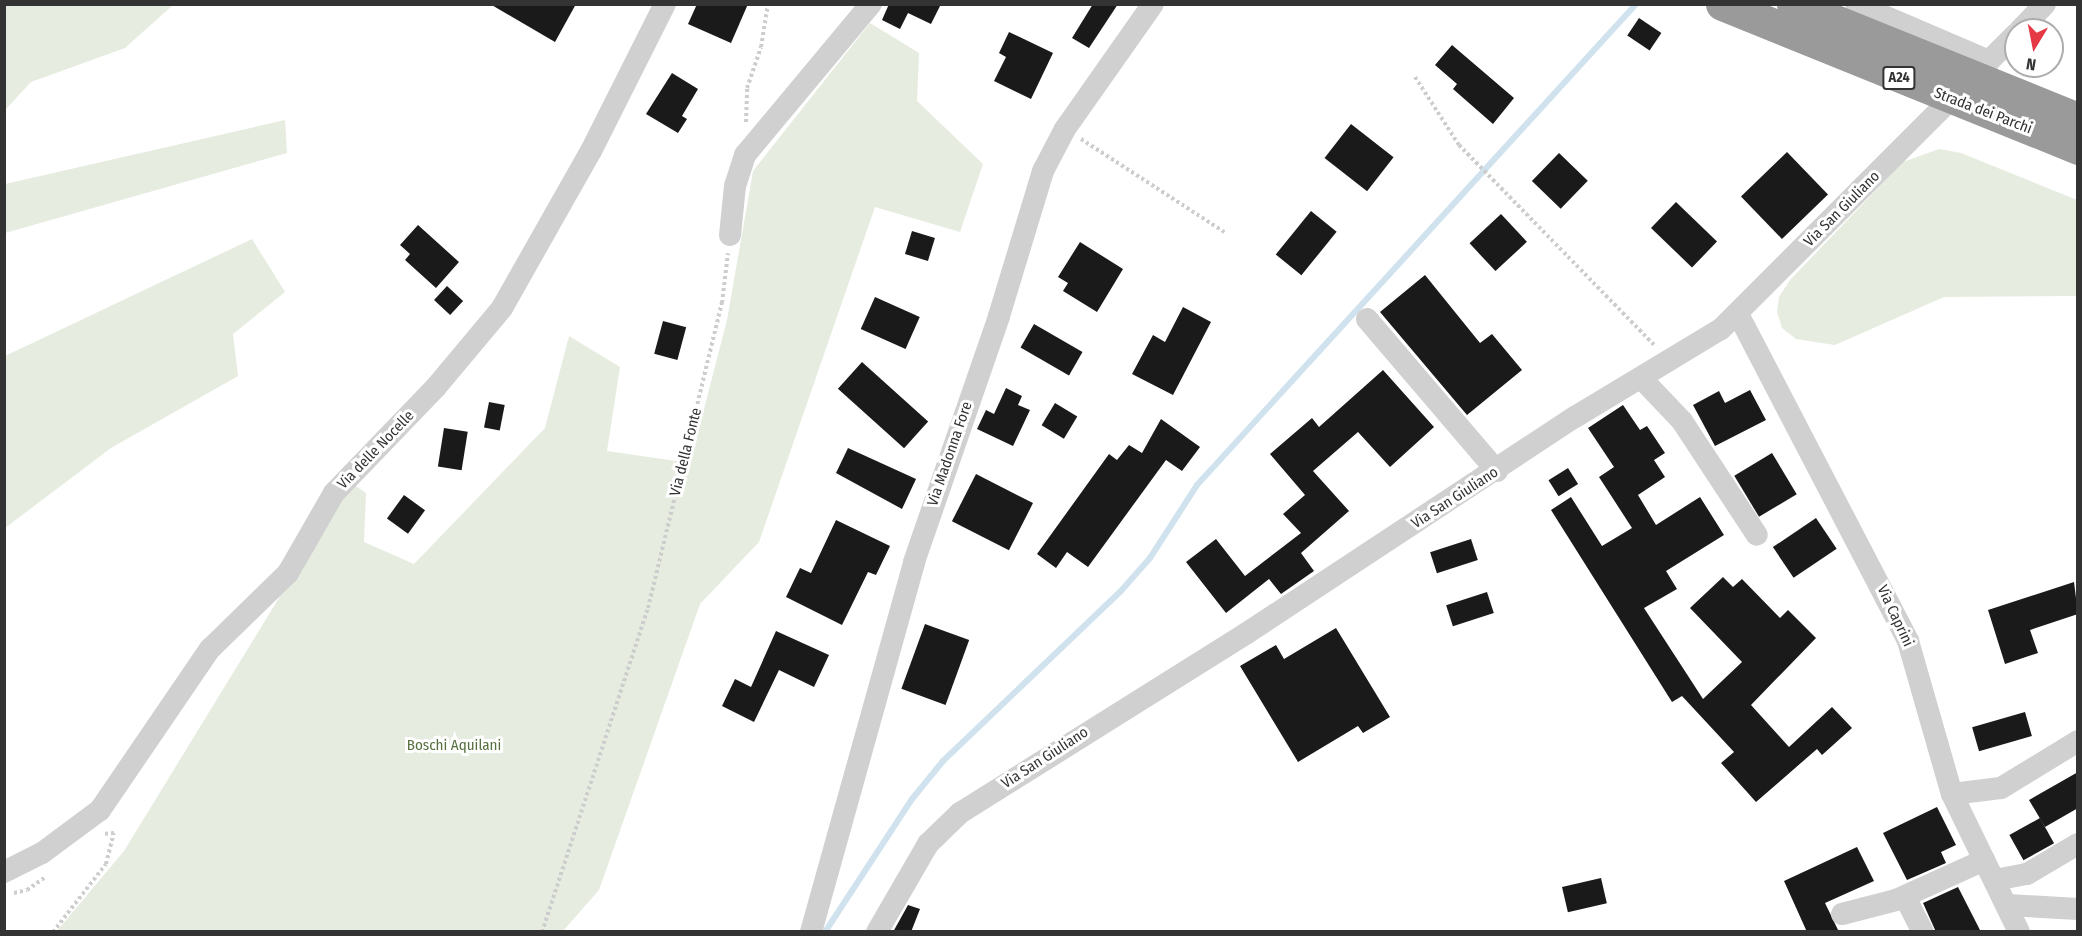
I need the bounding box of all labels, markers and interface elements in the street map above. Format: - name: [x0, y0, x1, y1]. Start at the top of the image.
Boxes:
- north arrow: [2004, 18, 2064, 78]
- text: N: [2025, 54, 2038, 74]
- road number: A24: [1881, 67, 1917, 89]
- street label: Strada dei Parchi: [1931, 84, 2035, 138]
- street label: Via San Giuliano: [1800, 167, 1884, 251]
- street label: Via Madonna Fore: [924, 400, 976, 508]
- street label: Via della Fonte: [666, 406, 706, 498]
- street label: Via delle Nocelle: [334, 407, 418, 493]
- street label: Via San Giuliano: [1408, 463, 1502, 533]
- street label: Via Caprini: [1873, 582, 1917, 650]
- street label: Via San Giuliano: [998, 723, 1092, 793]
- park label: Boschi Aquilani: [407, 737, 501, 755]

